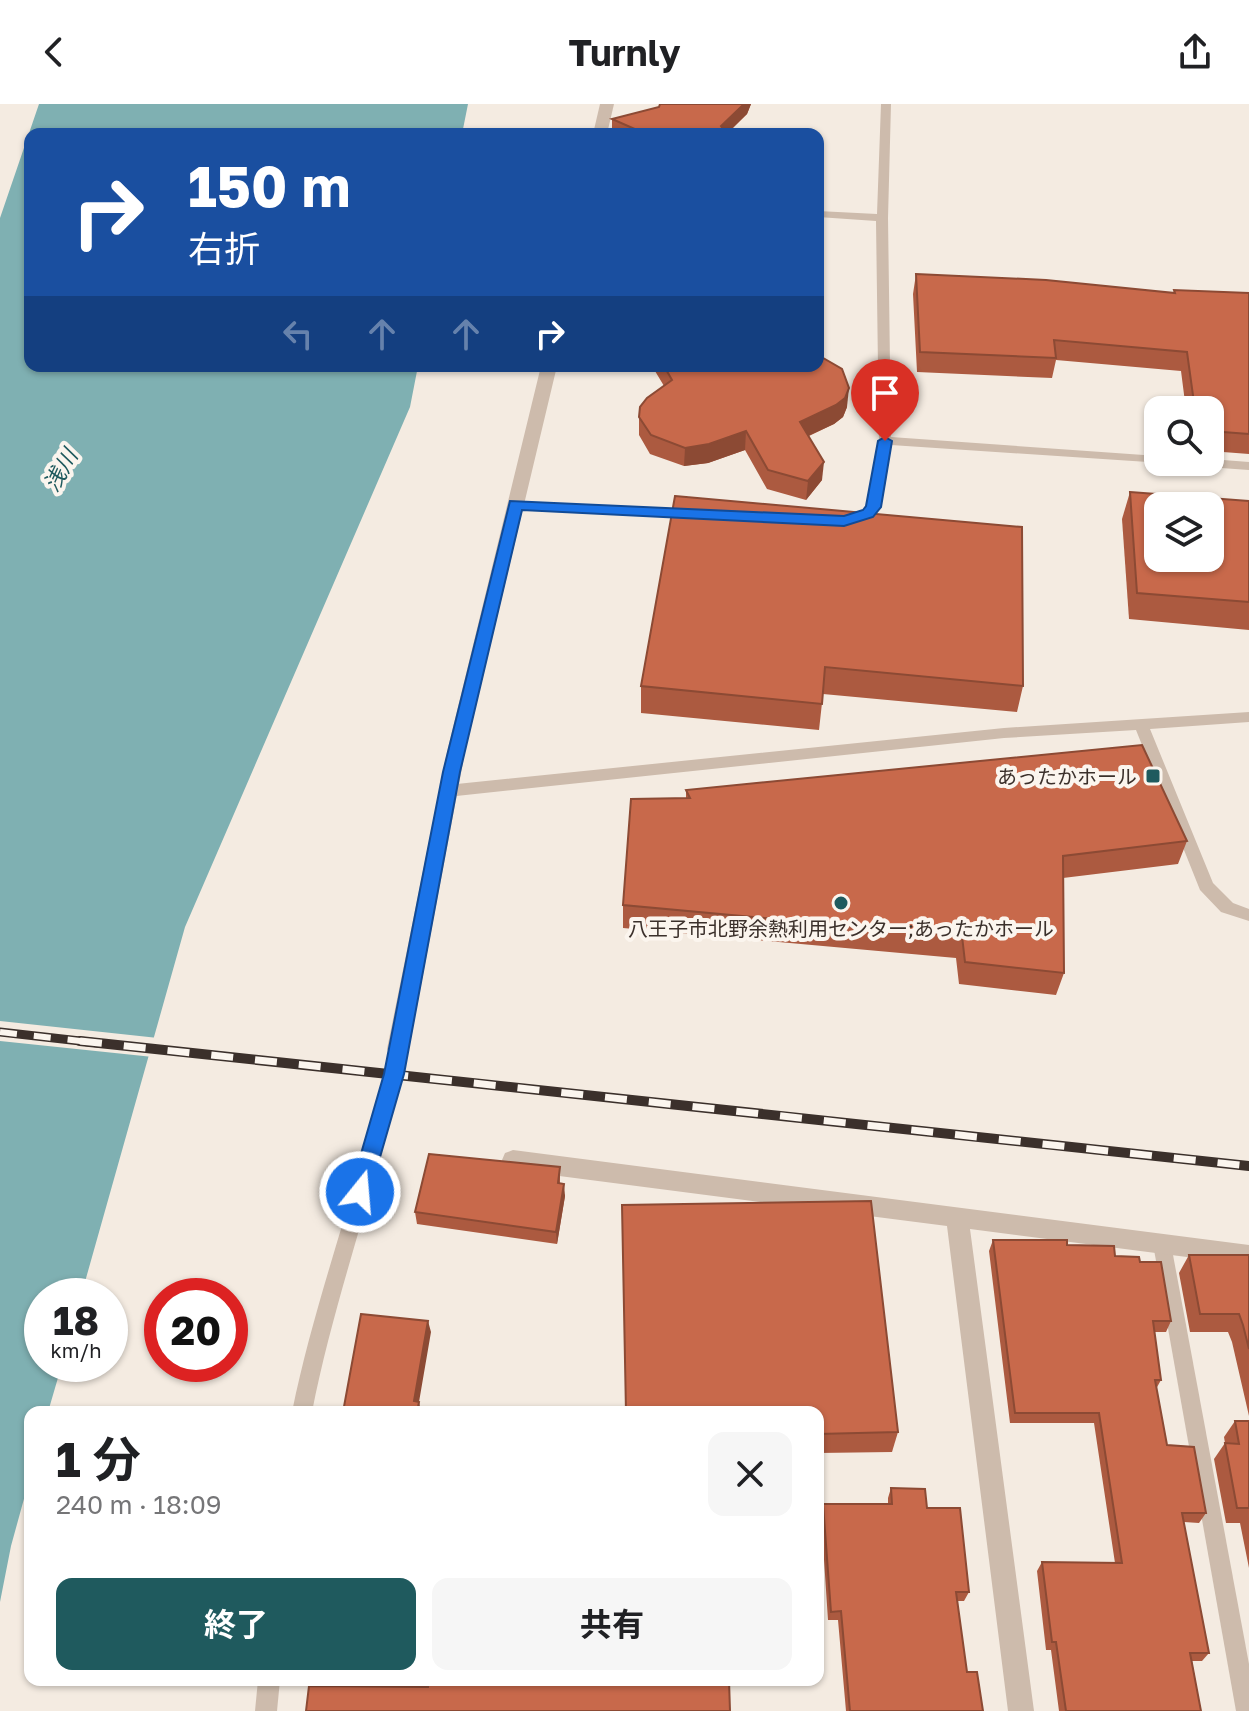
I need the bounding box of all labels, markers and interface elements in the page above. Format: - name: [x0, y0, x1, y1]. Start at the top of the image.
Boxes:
- icon: back: [32, 30, 76, 74]
- icon: share: [1173, 30, 1217, 74]
- text: Turnly: [568, 31, 681, 74]
- text: 150 m: [188, 152, 350, 219]
- icon: right: [56, 160, 160, 264]
- text: 右折: [188, 227, 260, 270]
- icon: left: [276, 312, 320, 356]
- icon: ahead: [360, 312, 404, 356]
- icon: ahead: [444, 312, 488, 356]
- icon: right: [528, 312, 572, 356]
- pin: [851, 359, 919, 441]
- icon: arrive: [863, 371, 907, 415]
- map controls: [1144, 396, 1224, 572]
- button: search: [1144, 396, 1224, 476]
- water label: 浅川: [37, 442, 84, 496]
- button: layers: [1144, 492, 1224, 572]
- place label: あったかホール: [997, 764, 1137, 788]
- marker: あったかホール: [1144, 767, 1162, 785]
- marker: 八王子市北野余熱利用センター;あったかホール: [832, 894, 850, 912]
- place label: 八王子市北野余熱利用センター;あったかホール: [628, 916, 1054, 940]
- position arrow: [318, 1150, 402, 1234]
- speed limit sign: 20: [144, 1278, 248, 1382]
- text: 18: [53, 1296, 99, 1344]
- text: km/h: [51, 1338, 101, 1362]
- text: 1 分: [56, 1430, 141, 1488]
- button: close: [708, 1432, 792, 1516]
- text: 240 m · 18:09: [56, 1489, 222, 1520]
- button: 終了: [56, 1578, 416, 1670]
- button: 共有: [432, 1578, 792, 1670]

